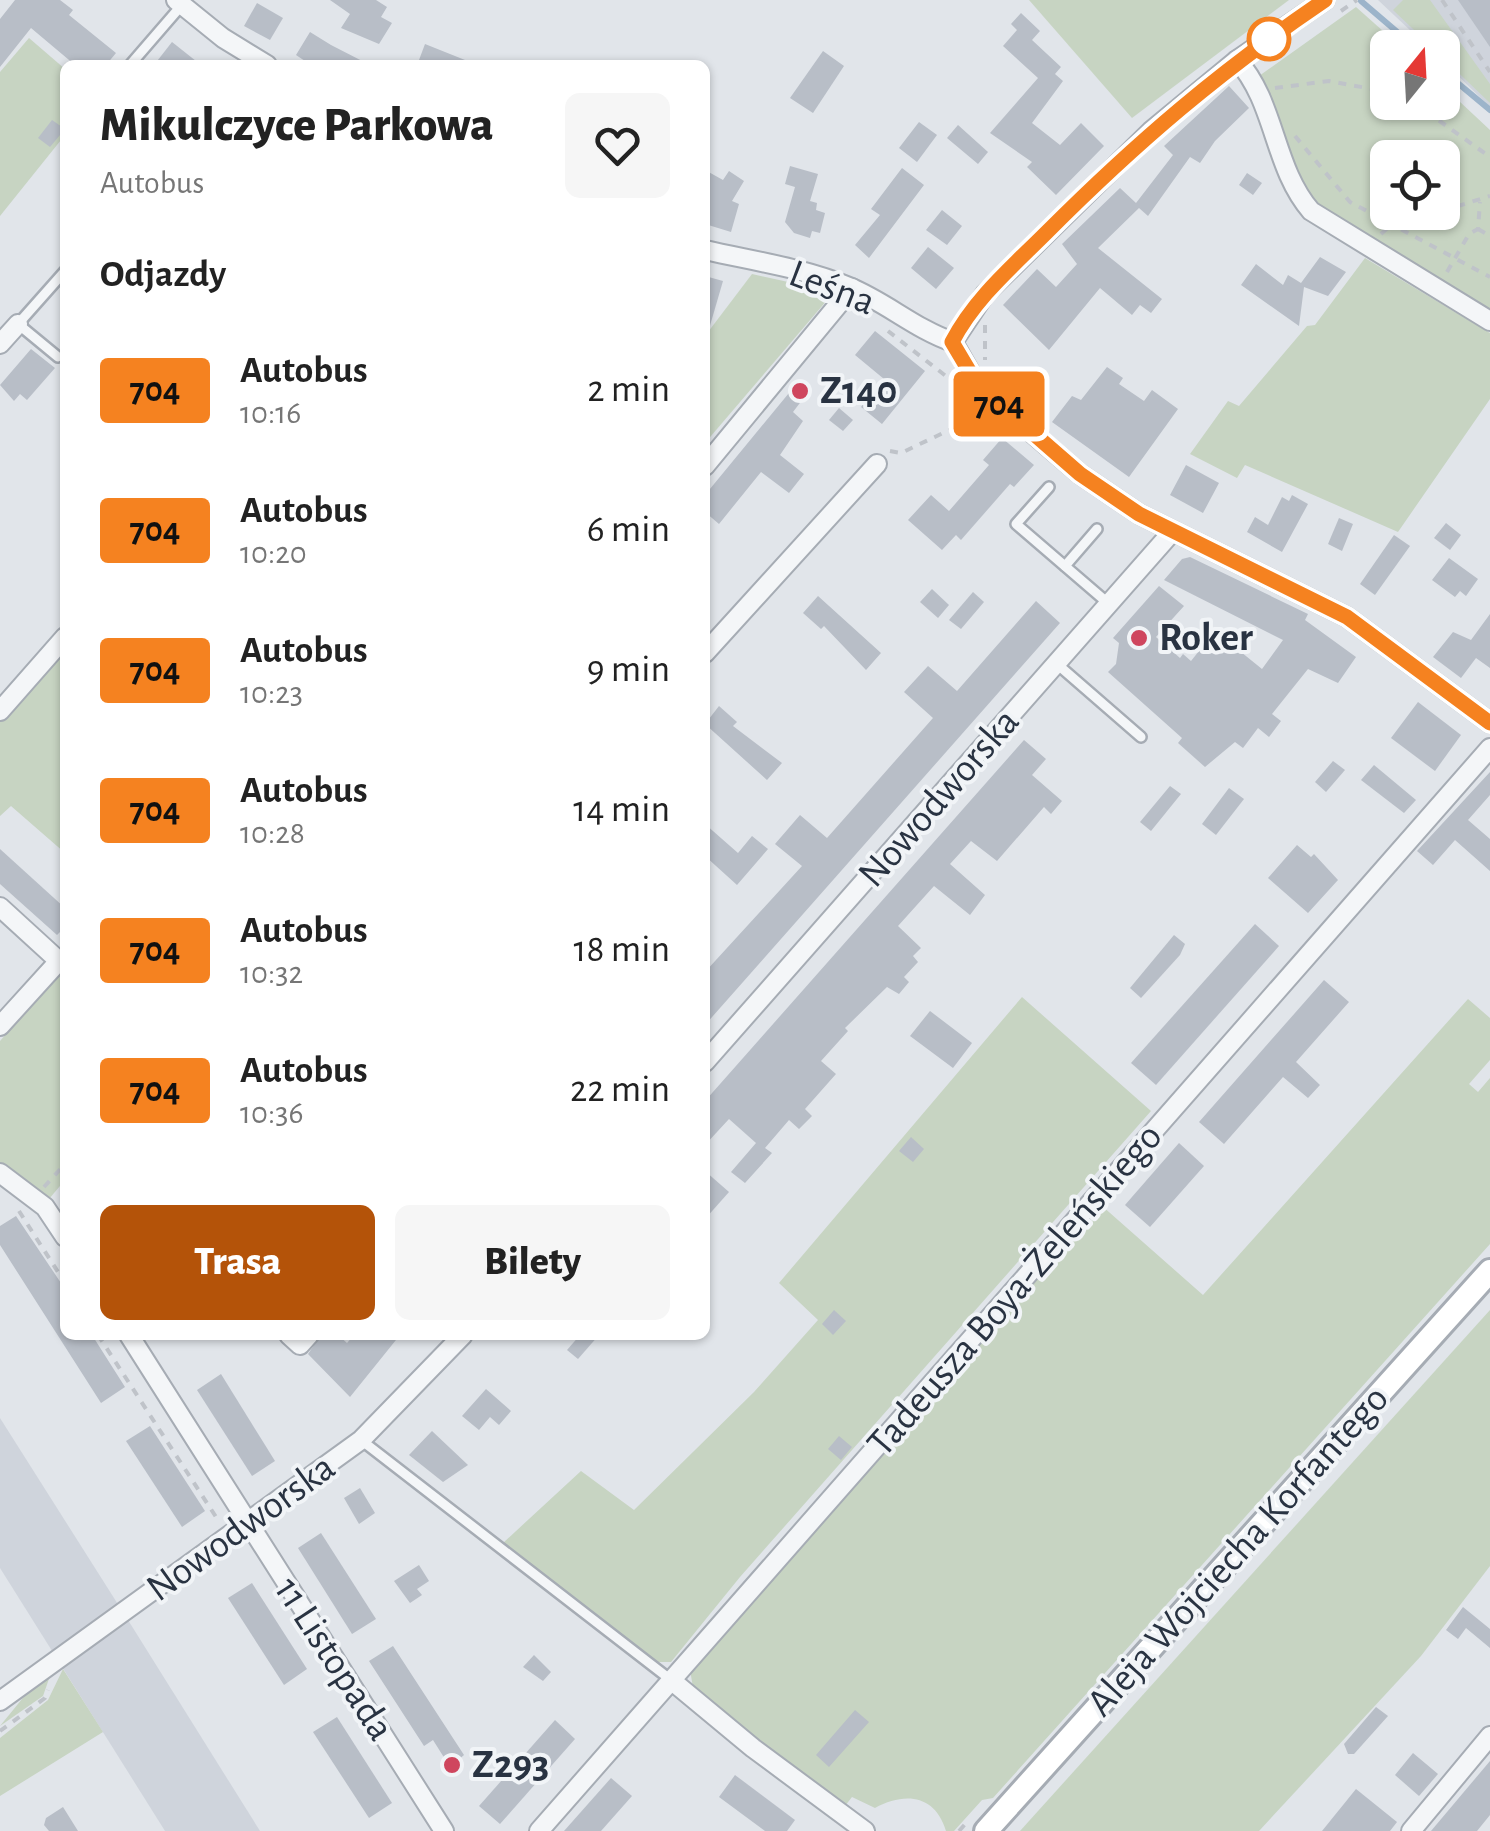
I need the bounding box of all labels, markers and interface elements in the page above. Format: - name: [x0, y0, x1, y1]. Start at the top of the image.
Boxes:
- unlabelled marker: [1248, 18, 1290, 60]
- north arrow: [1370, 30, 1460, 120]
- map controls: [1370, 30, 1460, 230]
- button: heart: [565, 93, 670, 198]
- text: Mikulczyce Parkowa: [100, 102, 494, 150]
- button: locate: [1370, 140, 1460, 230]
- text: Autobus: [100, 167, 204, 199]
- street label: Leśna: [784, 253, 880, 323]
- text: Odjazdy: [100, 256, 226, 294]
- text: Autobus: [240, 352, 368, 390]
- text: 2 min: [587, 371, 670, 409]
- place label: Z140: [820, 371, 897, 411]
- line badge: 704: [942, 372, 1056, 436]
- text: 704: [130, 373, 180, 408]
- marker: Z140: [789, 380, 811, 402]
- text: 704: [974, 387, 1024, 422]
- text: 10:16: [240, 397, 301, 429]
- text: Autobus: [240, 492, 368, 530]
- text: 6 min: [587, 511, 670, 549]
- text: 704: [130, 513, 180, 548]
- text: 10:20: [240, 537, 307, 569]
- place label: Roker: [1159, 618, 1253, 658]
- marker: Roker: [1128, 627, 1150, 649]
- text: Autobus: [240, 632, 368, 670]
- text: 9 min: [587, 651, 670, 689]
- text: 704: [130, 653, 180, 688]
- text: 10:23: [240, 677, 303, 709]
- street label: Nowodworska: [851, 701, 1027, 895]
- text: Autobus: [240, 772, 368, 810]
- text: 14 min: [573, 791, 670, 829]
- text: 704: [130, 793, 180, 828]
- text: 10:28: [240, 817, 305, 849]
- text: Autobus: [240, 912, 368, 950]
- text: 18 min: [573, 931, 670, 969]
- text: 704: [130, 933, 180, 968]
- text: 10:32: [240, 957, 303, 989]
- text: Autobus: [240, 1052, 368, 1090]
- text: 22 min: [570, 1071, 670, 1109]
- text: 704: [130, 1073, 180, 1108]
- text: 10:36: [240, 1097, 303, 1129]
- street label: Tadeusza Boya-Żeleńskiego: [858, 1114, 1170, 1464]
- button: Trasa: [100, 1205, 375, 1320]
- button: Bilety: [395, 1205, 670, 1320]
- street label: Aleja Wojciecha Korfantego: [1080, 1378, 1396, 1724]
- street label: Nowodworska: [140, 1447, 342, 1609]
- street label: 11 Listopada: [267, 1570, 401, 1748]
- place label: Z293: [472, 1745, 549, 1785]
- marker: Z293: [441, 1754, 463, 1776]

